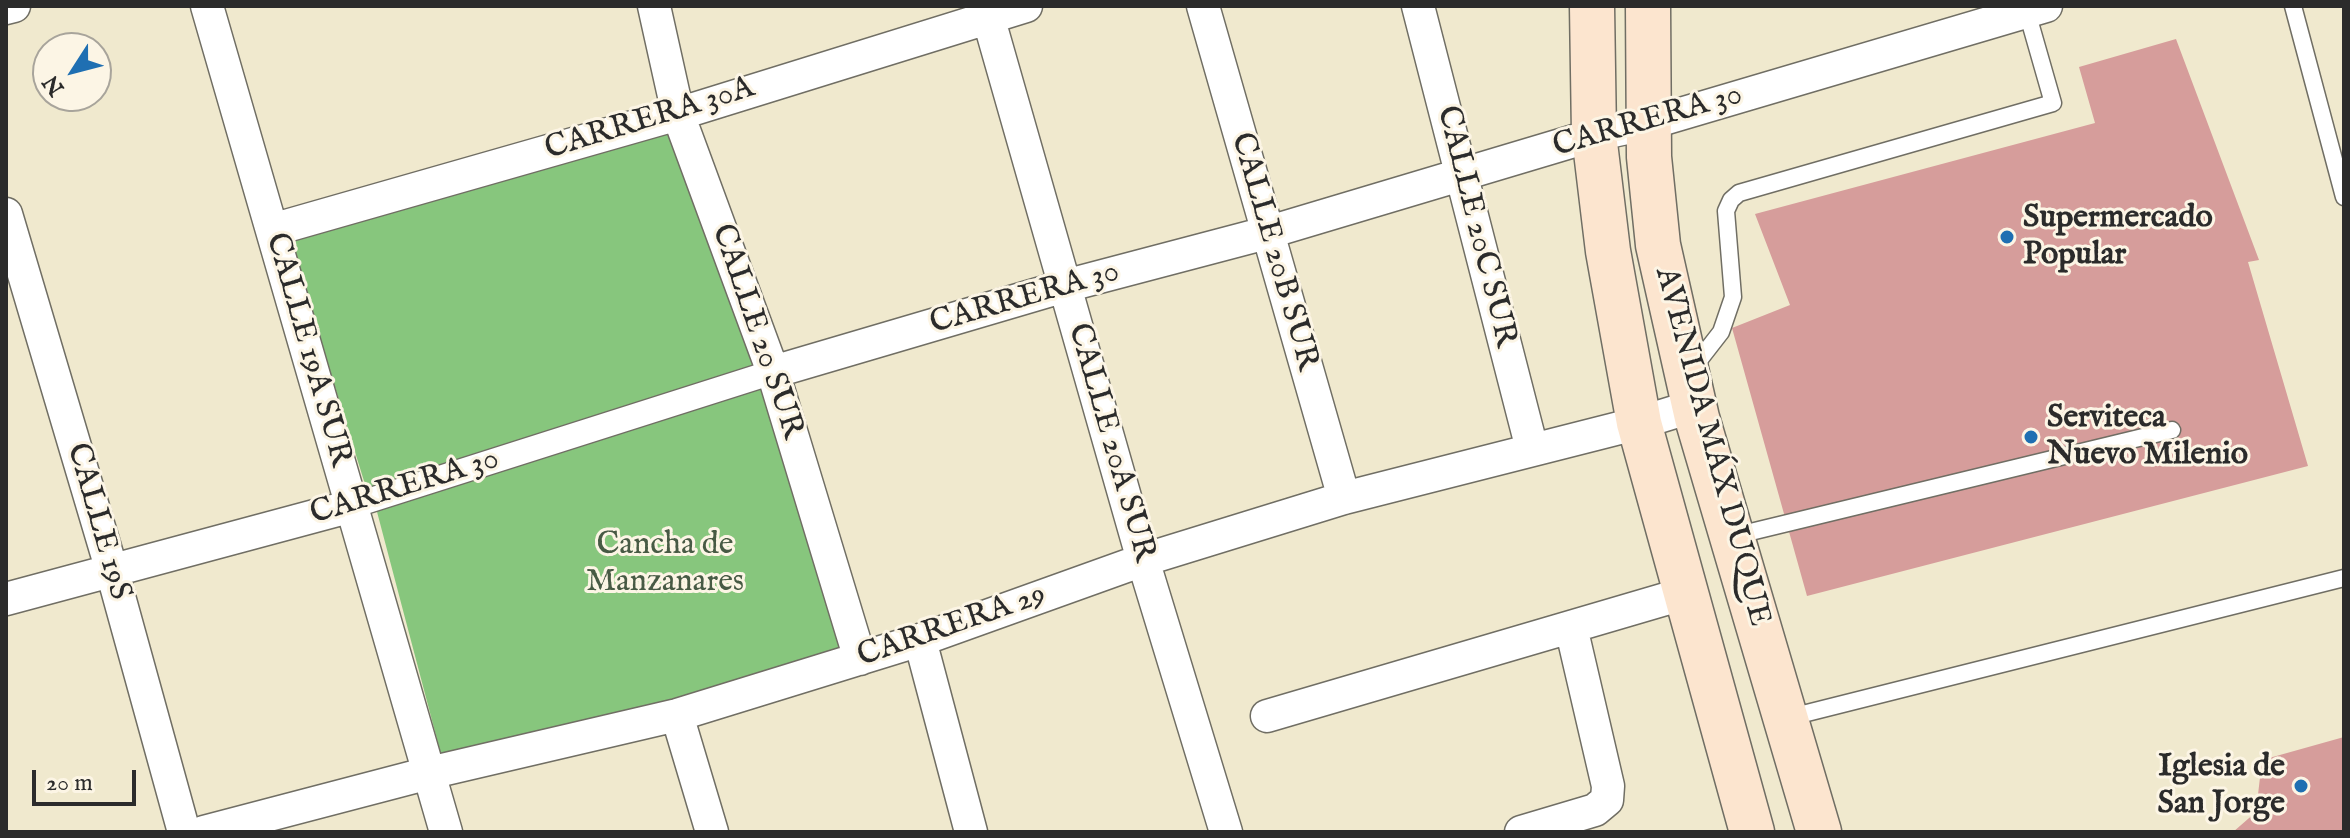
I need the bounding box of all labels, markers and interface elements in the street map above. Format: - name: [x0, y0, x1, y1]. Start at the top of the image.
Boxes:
- north arrow: [32, 32, 112, 112]
- text: N: [37, 69, 71, 101]
- street label: CARRERA 30A: [541, 70, 759, 170]
- street label: CARRERA 30: [1549, 77, 1747, 167]
- street label: CALLE 20C SUR: [1426, 102, 1524, 352]
- street label: CALLE 20B SUR: [1221, 129, 1325, 375]
- place label: Supermercado Popular: [2023, 200, 2213, 275]
- street label: CALLE 20 SUR: [701, 220, 811, 444]
- marker: Supermercado Popular: [1998, 228, 2016, 246]
- street label: CALLE 19A SUR: [255, 229, 359, 471]
- street label: CARRERA 30: [926, 254, 1124, 344]
- street label: AVENIDA MÁX DUQUE: [1645, 263, 1777, 631]
- street label: CALLE 20A SUR: [1058, 319, 1162, 567]
- place label: Serviteca Nuevo Milenio: [2047, 400, 2248, 475]
- marker: Serviteca Nuevo Milenio: [2022, 428, 2040, 446]
- street label: CALLE 19S: [56, 439, 138, 605]
- street label: CARRERA 30: [306, 441, 504, 535]
- park label: Cancha de Manzanares: [586, 527, 744, 602]
- street label: CARRERA 29: [853, 577, 1051, 677]
- place label: Iglesia de San Jorge: [2158, 749, 2285, 824]
- scale bar: [36, 754, 140, 804]
- text: 20 m: [46, 768, 93, 799]
- marker: Iglesia de San Jorge: [2292, 777, 2310, 795]

